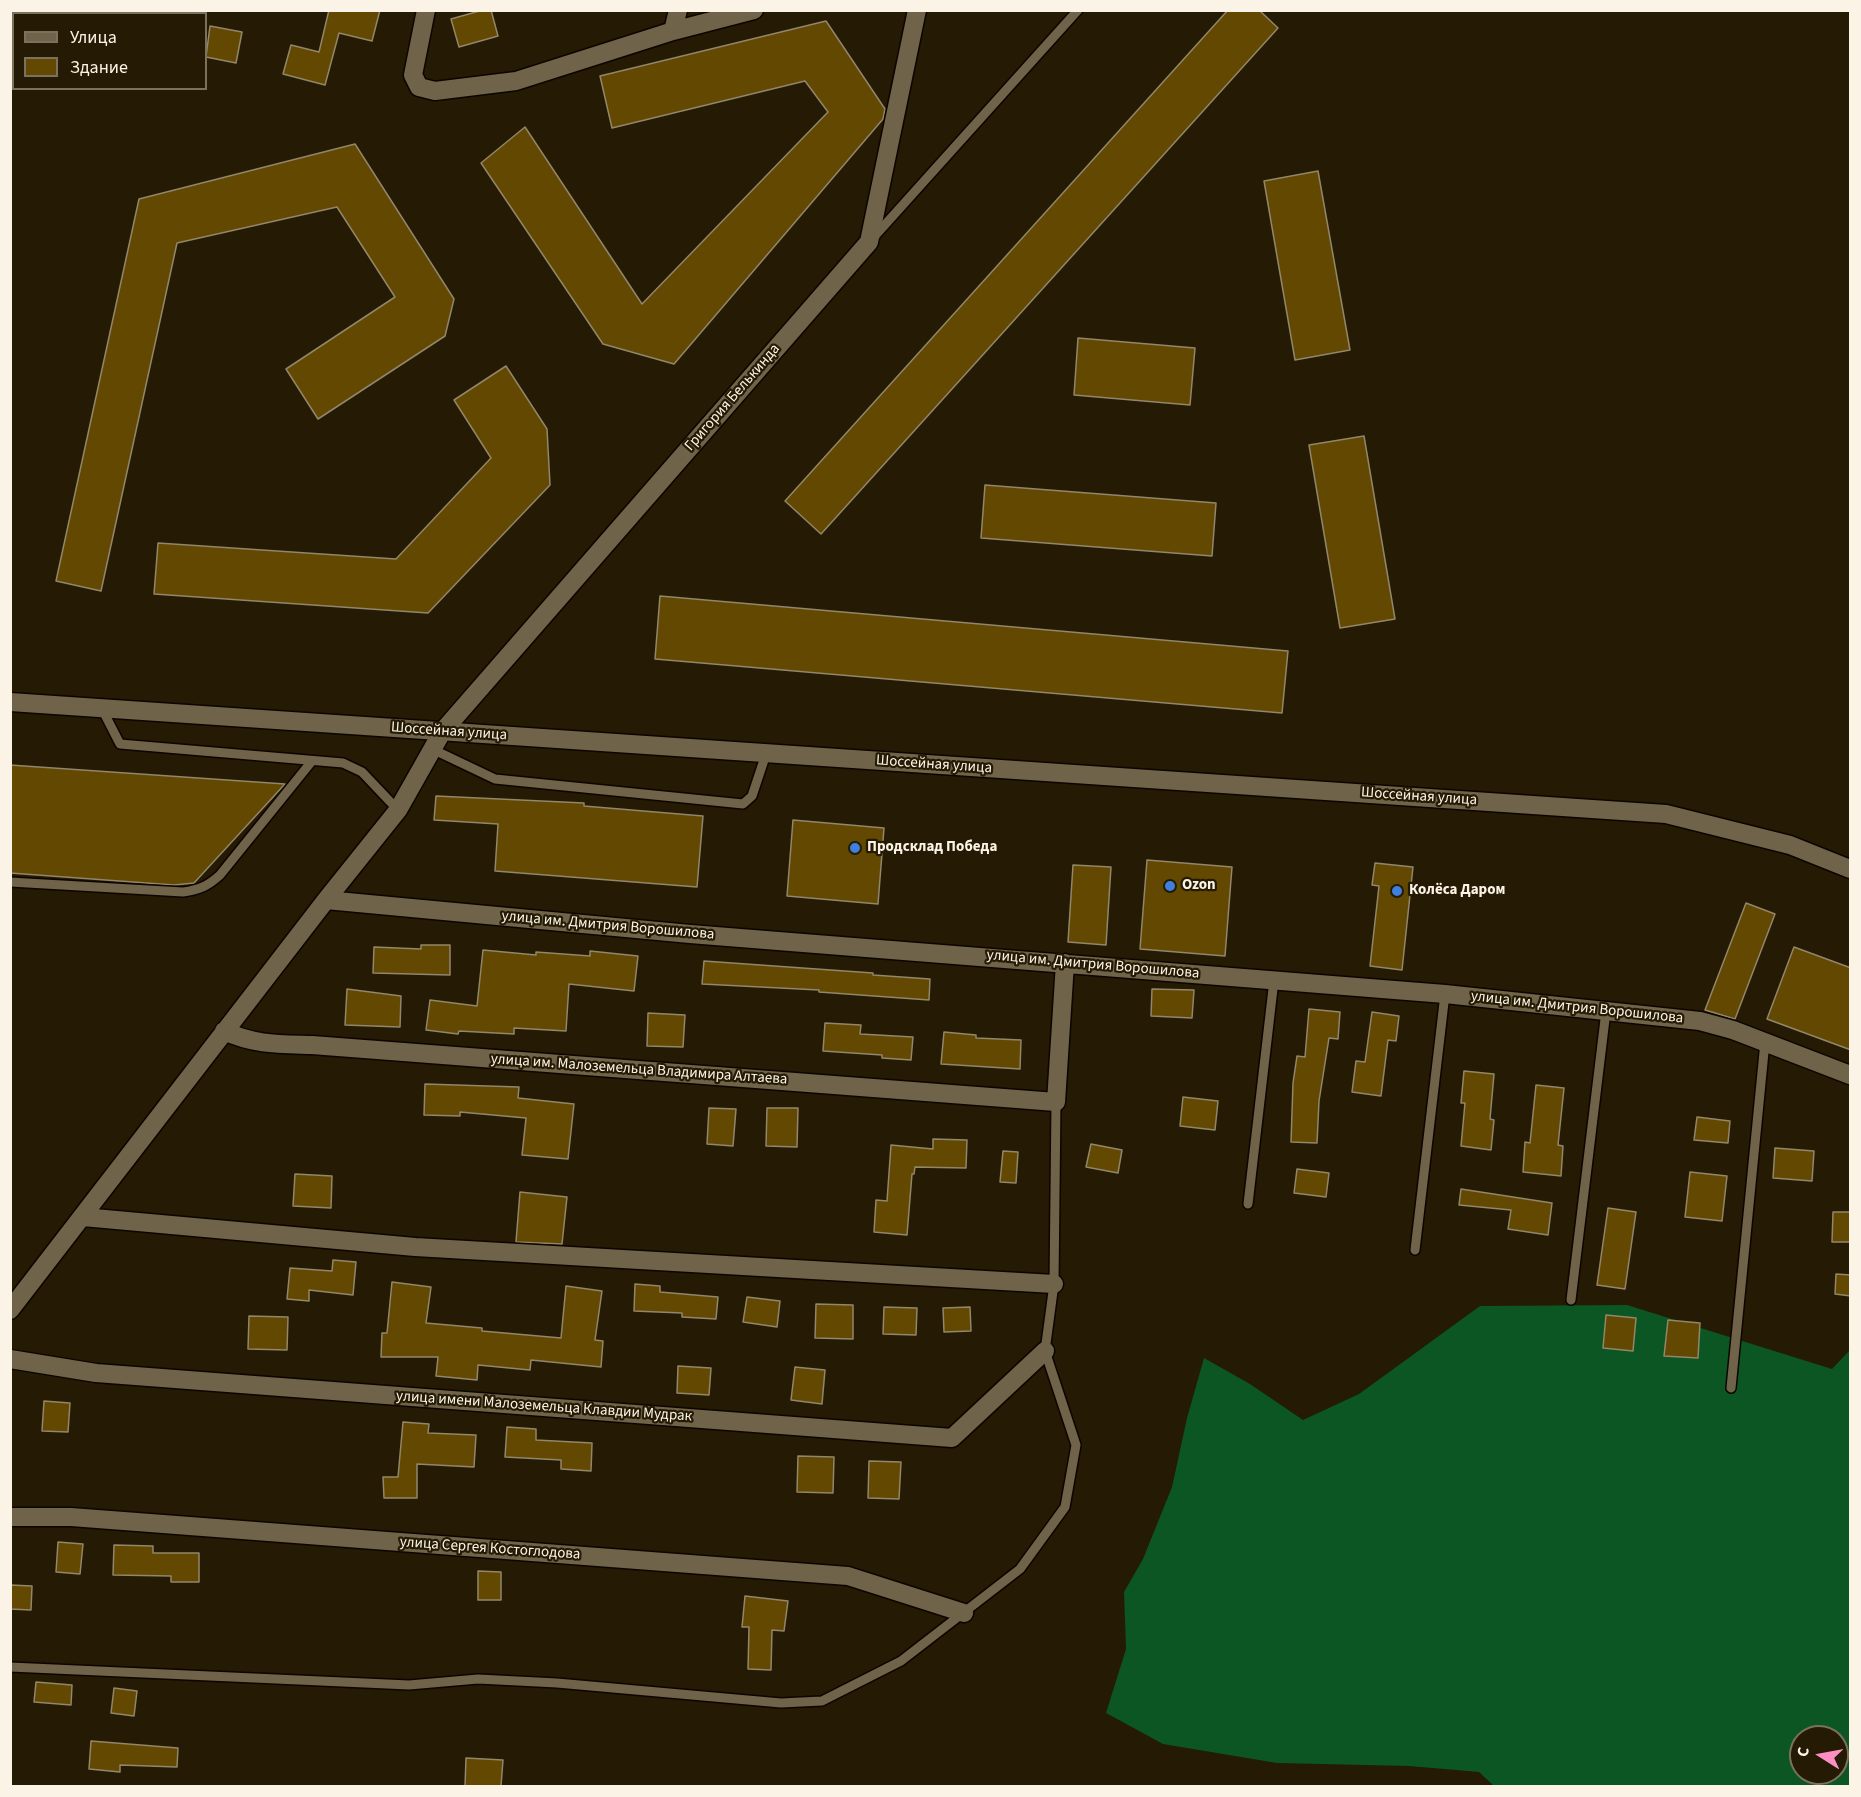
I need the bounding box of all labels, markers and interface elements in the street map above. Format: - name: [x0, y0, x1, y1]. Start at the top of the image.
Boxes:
- legend: [12, 12, 207, 90]
- text: Улица: [70, 25, 117, 50]
- text: Здание: [70, 55, 128, 80]
- street label: Григория Белькинда: [682, 341, 784, 455]
- street label: Шоссейная улица: [390, 719, 508, 745]
- street label: Шоссейная улица: [875, 752, 993, 778]
- street label: Шоссейная улица: [1360, 784, 1478, 810]
- place label: Продсклад Победа: [867, 839, 997, 857]
- marker: Продсклад Победа: [848, 841, 862, 855]
- place label: Ozon: [1182, 877, 1216, 895]
- marker: Ozon: [1163, 879, 1177, 893]
- place label: Колёса Даром: [1409, 882, 1505, 900]
- marker: Колёса Даром: [1390, 884, 1404, 898]
- street label: улица им. Дмитрия Ворошилова: [501, 908, 715, 944]
- street label: улица им. Дмитрия Ворошилова: [986, 947, 1200, 983]
- street label: улица им. Дмитрия Ворошилова: [1470, 988, 1684, 1028]
- street label: улица им. Малоземельца Владимира Алтаева: [490, 1051, 788, 1089]
- street label: улица имени Малоземельца Клавдии Мудрак: [395, 1388, 693, 1426]
- street label: улица Сергея Костоглодова: [399, 1534, 581, 1564]
- north arrow: [1789, 1725, 1849, 1785]
- text: С: [1792, 1745, 1815, 1759]

